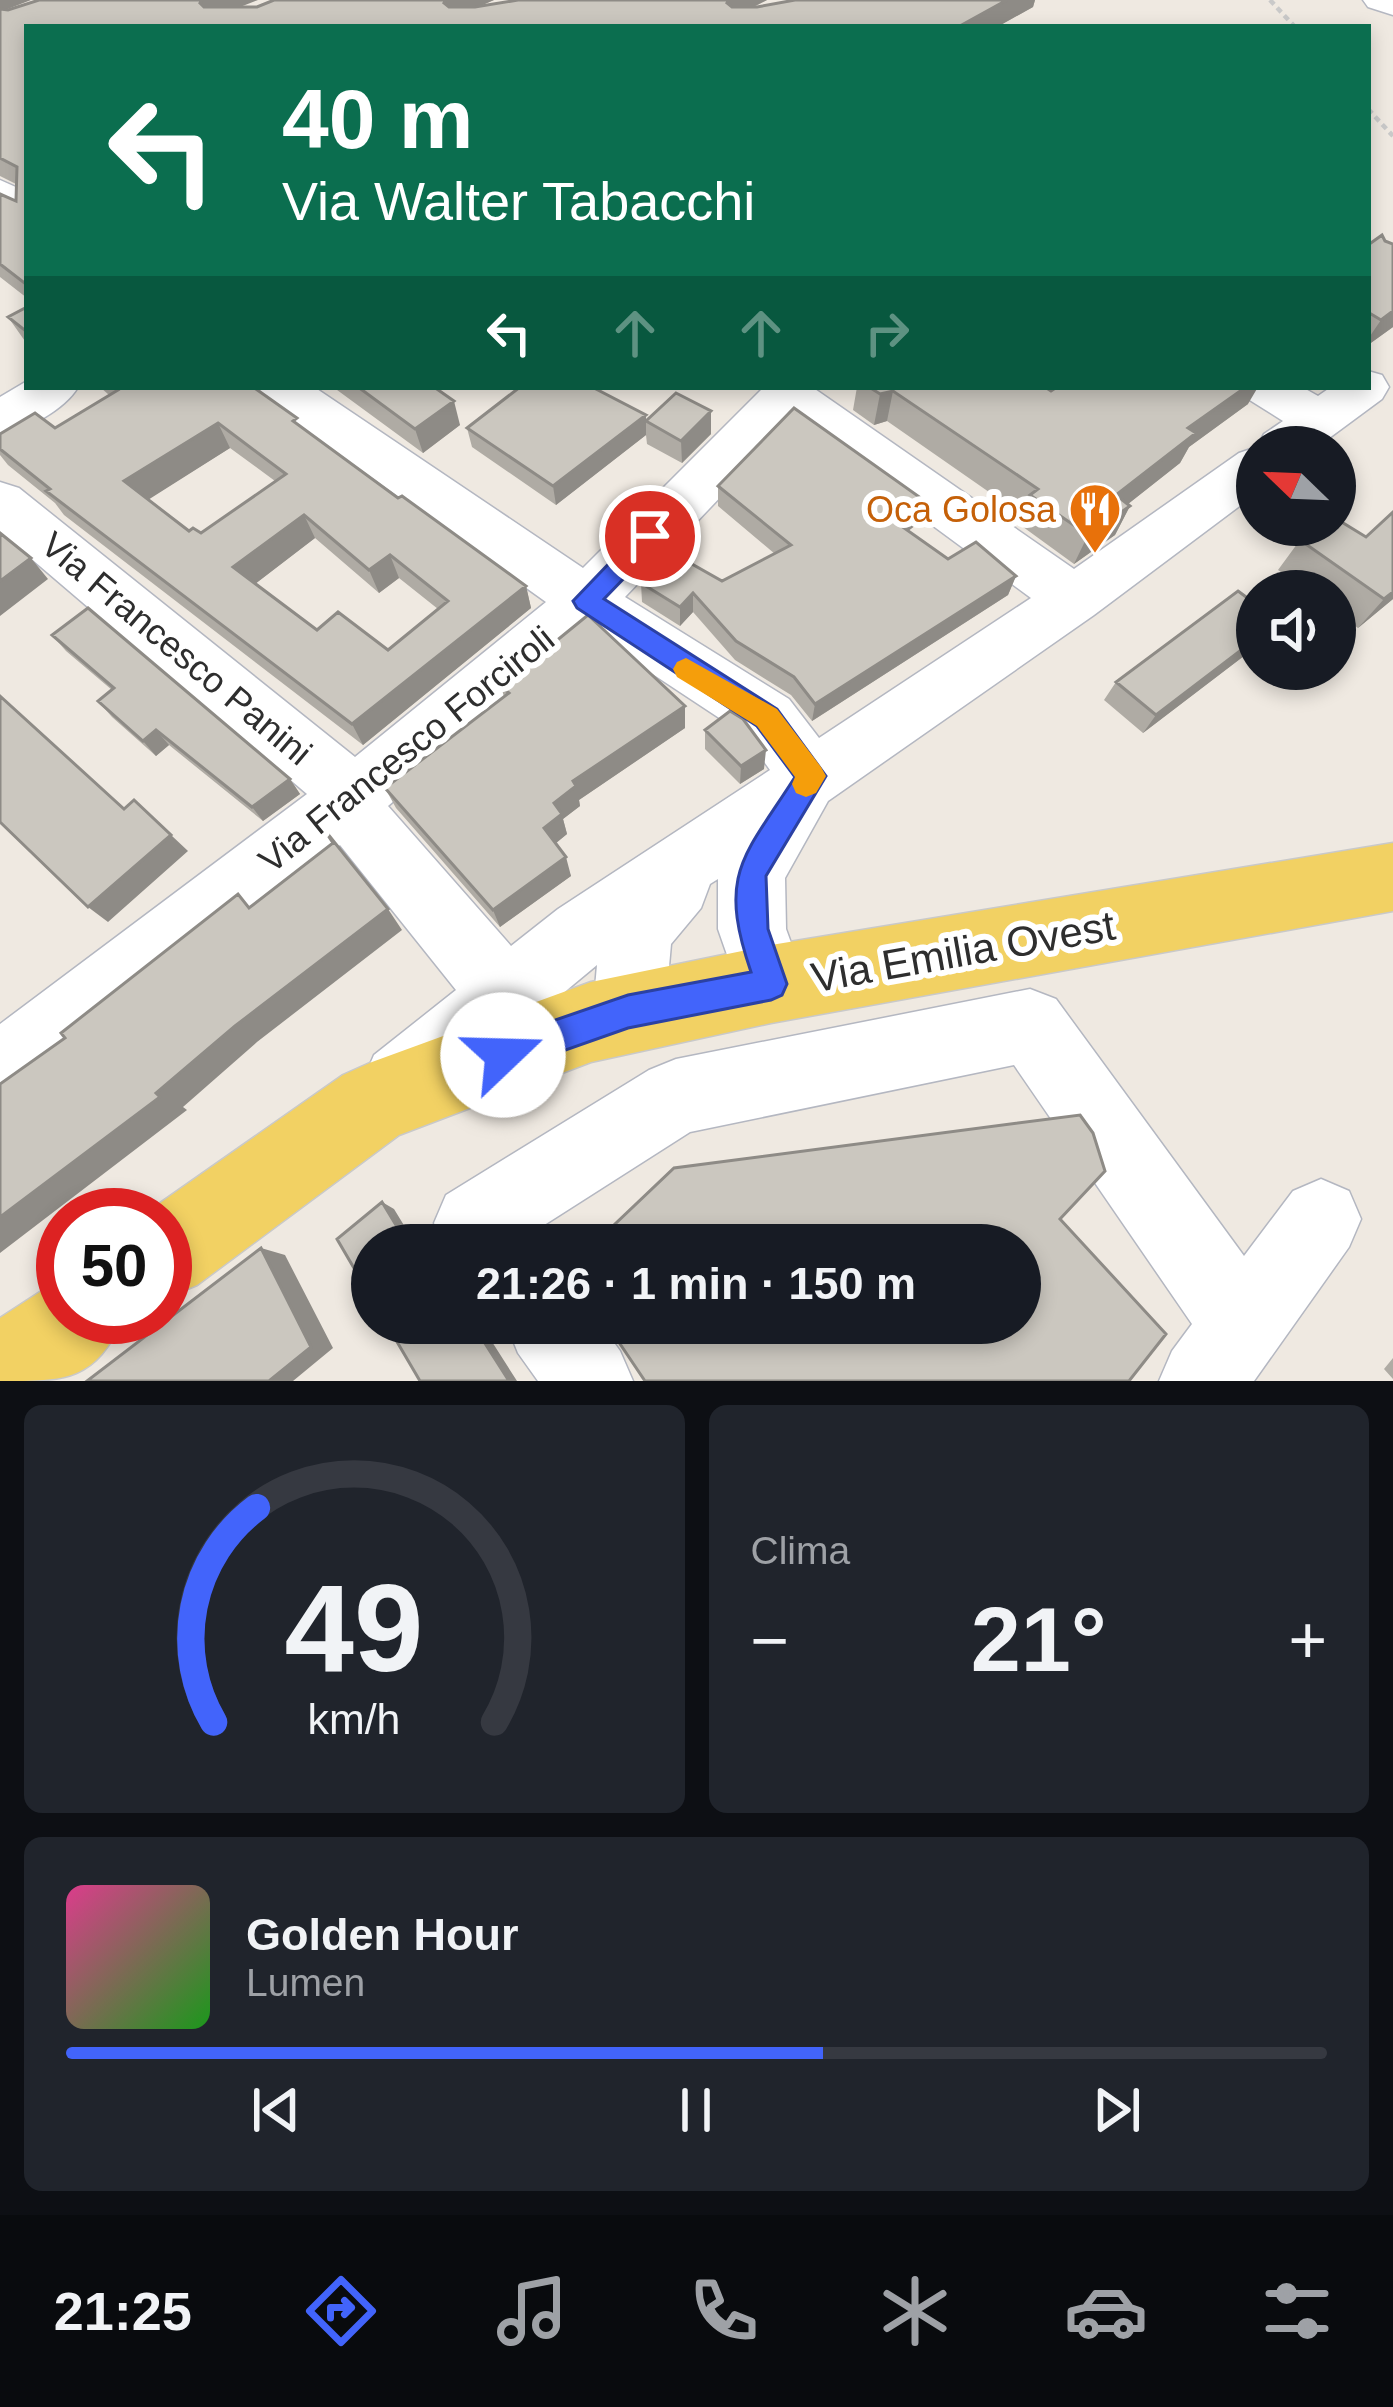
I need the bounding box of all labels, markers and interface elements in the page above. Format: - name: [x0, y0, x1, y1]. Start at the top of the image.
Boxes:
- icon: left: [84, 72, 240, 228]
- text: 40 m: [282, 72, 473, 166]
- text: Via Walter Tabacchi: [282, 171, 755, 231]
- icon: left: [476, 300, 542, 366]
- icon: ahead: [602, 300, 668, 366]
- icon: ahead: [728, 300, 794, 366]
- icon: right: [854, 300, 920, 366]
- north arrow: [1236, 426, 1356, 546]
- map controls: [1236, 426, 1356, 690]
- restaurant icon: Oca Golosa: [1067, 481, 1123, 555]
- pin: [599, 485, 701, 587]
- place label: Oca Golosa: [866, 489, 1057, 530]
- icon: arrive: [617, 503, 683, 569]
- street label: Via Francesco Panini: [33, 524, 320, 773]
- button: sound: [1236, 570, 1356, 690]
- street label: Via Francesco Forciroli: [251, 618, 562, 881]
- street label: Via Emilia Ovest: [808, 902, 1119, 1001]
- position arrow: [440, 992, 566, 1118]
- speed limit sign: 50: [36, 1188, 192, 1344]
- text: 21:26 · 1 min · 150 m: [476, 1258, 916, 1309]
- text: Clima: [751, 1529, 850, 1572]
- text: 49: [285, 1558, 424, 1697]
- text: 21°: [971, 1590, 1107, 1690]
- text: −: [751, 1603, 789, 1677]
- text: +: [1288, 1603, 1327, 1677]
- text: km/h: [308, 1695, 401, 1743]
- text: Golden Hour: [246, 1909, 518, 1960]
- text: Lumen: [246, 1961, 365, 2004]
- icon: previous: [243, 2077, 309, 2143]
- icon: pause: [663, 2077, 729, 2143]
- icon: next: [1084, 2077, 1150, 2143]
- icon: directions: [299, 2269, 383, 2353]
- icon: music: [490, 2269, 574, 2353]
- icon: phone: [682, 2269, 766, 2353]
- icon: climate: [873, 2269, 957, 2353]
- icon: car: [1064, 2269, 1148, 2353]
- icon: filters: [1255, 2269, 1339, 2353]
- text: 21:25: [54, 2281, 192, 2341]

